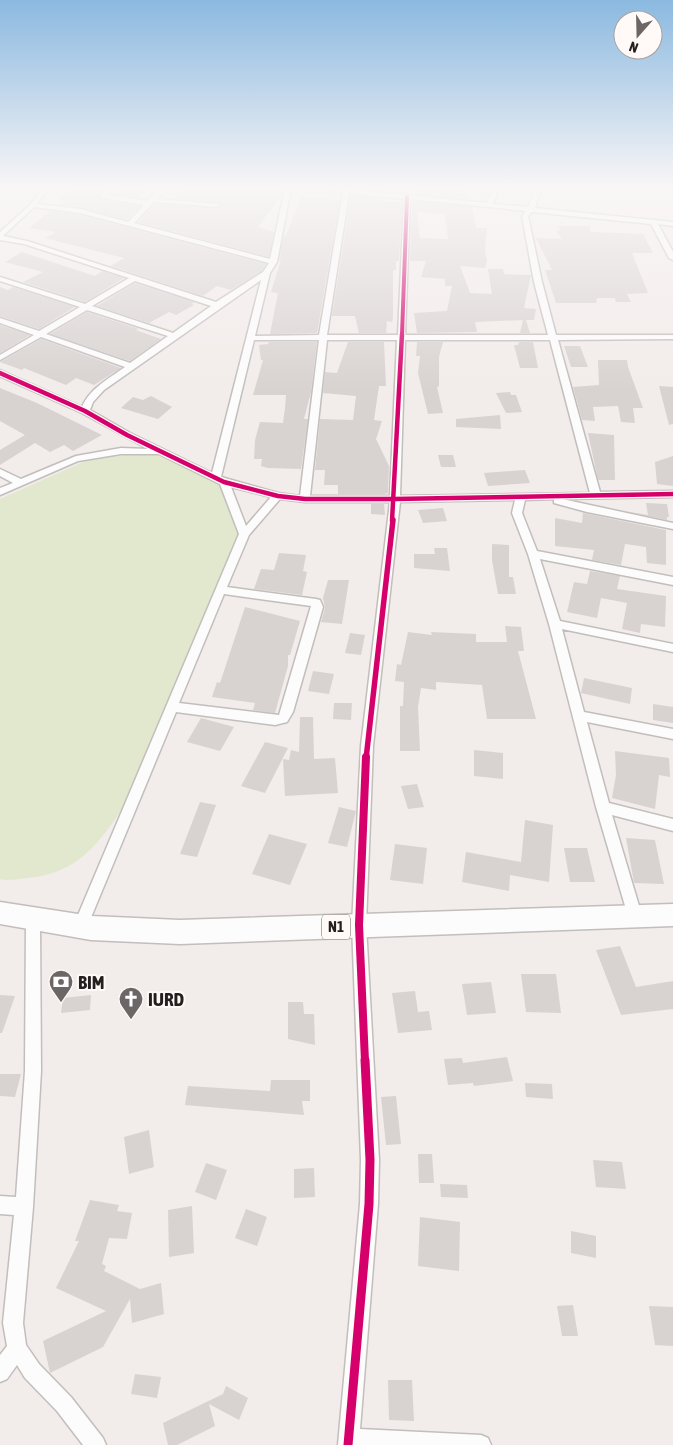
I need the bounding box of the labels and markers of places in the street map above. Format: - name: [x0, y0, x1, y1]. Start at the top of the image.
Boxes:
- bank icon: BIM: [48, 969, 74, 1003]
- place label: BIM: [78, 971, 105, 993]
- church icon: IURD: [118, 986, 144, 1020]
- place label: IURD: [148, 988, 185, 1010]

